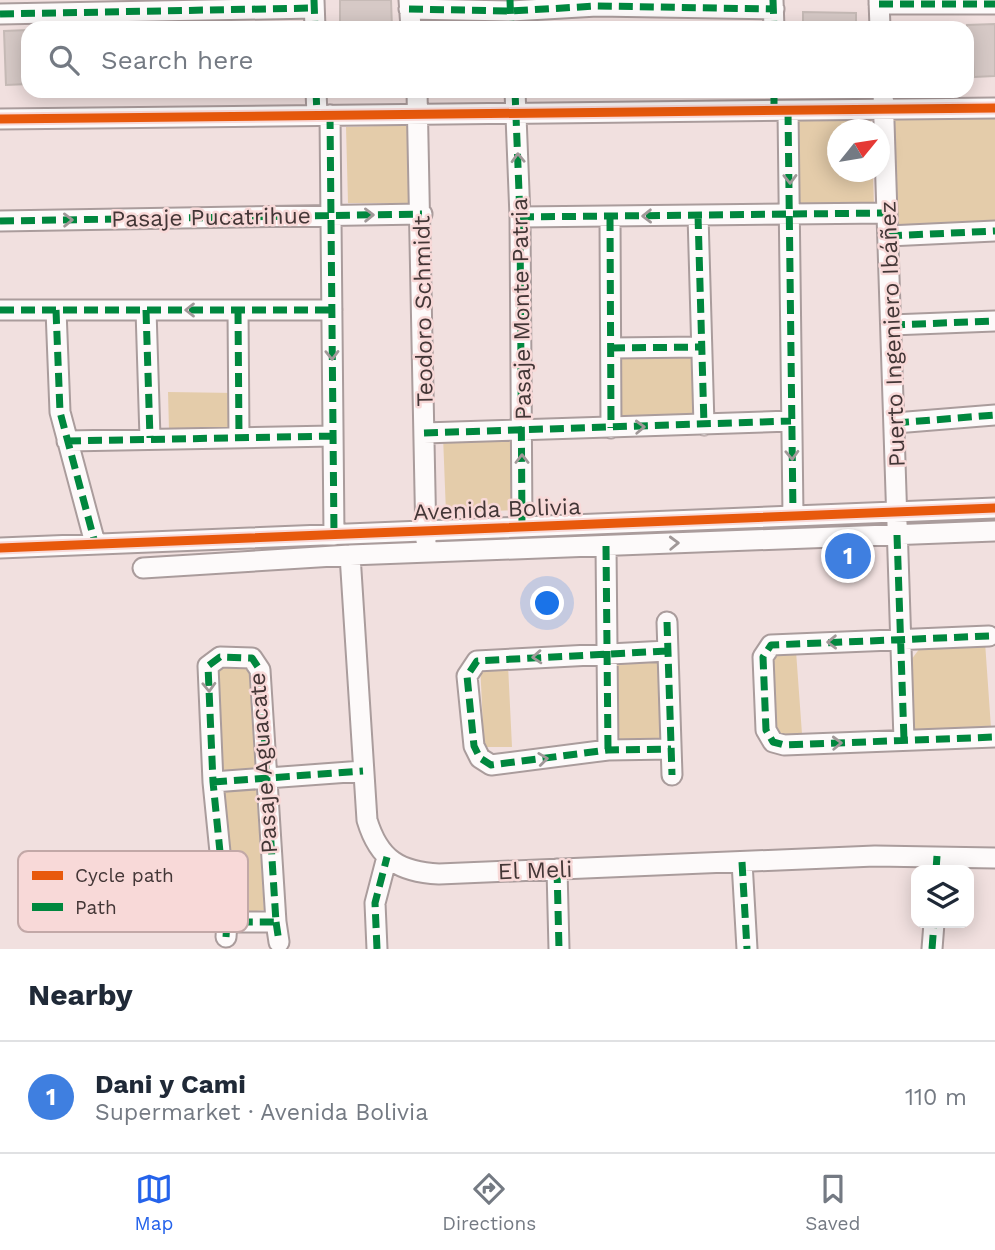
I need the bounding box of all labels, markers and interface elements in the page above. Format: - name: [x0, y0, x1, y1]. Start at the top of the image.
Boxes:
- search box: [21, 21, 974, 98]
- icon: search: [45, 41, 83, 79]
- text: Search here: [101, 45, 253, 75]
- north arrow: [827, 119, 890, 182]
- one-way arrow: [510, 152, 525, 163]
- one-way arrow: [782, 174, 797, 185]
- street label: Pasaje Monte Patria: [506, 198, 537, 420]
- street label: Puerto Ingeniero Ibáñez: [874, 201, 911, 467]
- street label: Pasaje Pucatrihue: [111, 202, 311, 233]
- one-way arrow: [364, 207, 375, 222]
- one-way arrow: [642, 209, 653, 224]
- one-way arrow: [63, 212, 74, 228]
- street label: Teodoro Schmidt: [408, 215, 439, 407]
- one-way arrow: [184, 302, 195, 318]
- one-way arrow: [324, 350, 340, 360]
- one-way arrow: [635, 419, 645, 435]
- one-way arrow: [784, 450, 799, 461]
- one-way arrow: [514, 453, 530, 463]
- street label: Avenida Bolivia: [413, 493, 581, 526]
- pin: 1: [825, 530, 871, 582]
- one-way arrow: [669, 536, 680, 551]
- your location: [530, 586, 564, 620]
- one-way arrow: [826, 634, 836, 650]
- one-way arrow: [531, 649, 542, 664]
- street label: Pasaje Aguacate: [244, 672, 283, 854]
- one-way arrow: [201, 682, 216, 693]
- one-way arrow: [831, 735, 842, 750]
- one-way arrow: [537, 751, 549, 766]
- legend: [18, 851, 248, 932]
- street label: El Meli: [497, 856, 573, 885]
- text: Cycle path: [75, 864, 174, 887]
- map controls: [911, 865, 974, 928]
- button: layers: [911, 865, 974, 928]
- text: Path: [75, 896, 117, 919]
- text: Nearby: [28, 977, 133, 1012]
- text: Dani y Cami: [95, 1069, 246, 1099]
- text: 1: [46, 1084, 56, 1111]
- text: 110 m: [905, 1084, 967, 1111]
- text: Supermarket · Avenida Bolivia: [95, 1099, 428, 1126]
- tab: Map: [135, 1170, 173, 1235]
- tab: Directions: [442, 1170, 536, 1235]
- tab: Saved: [805, 1170, 860, 1235]

